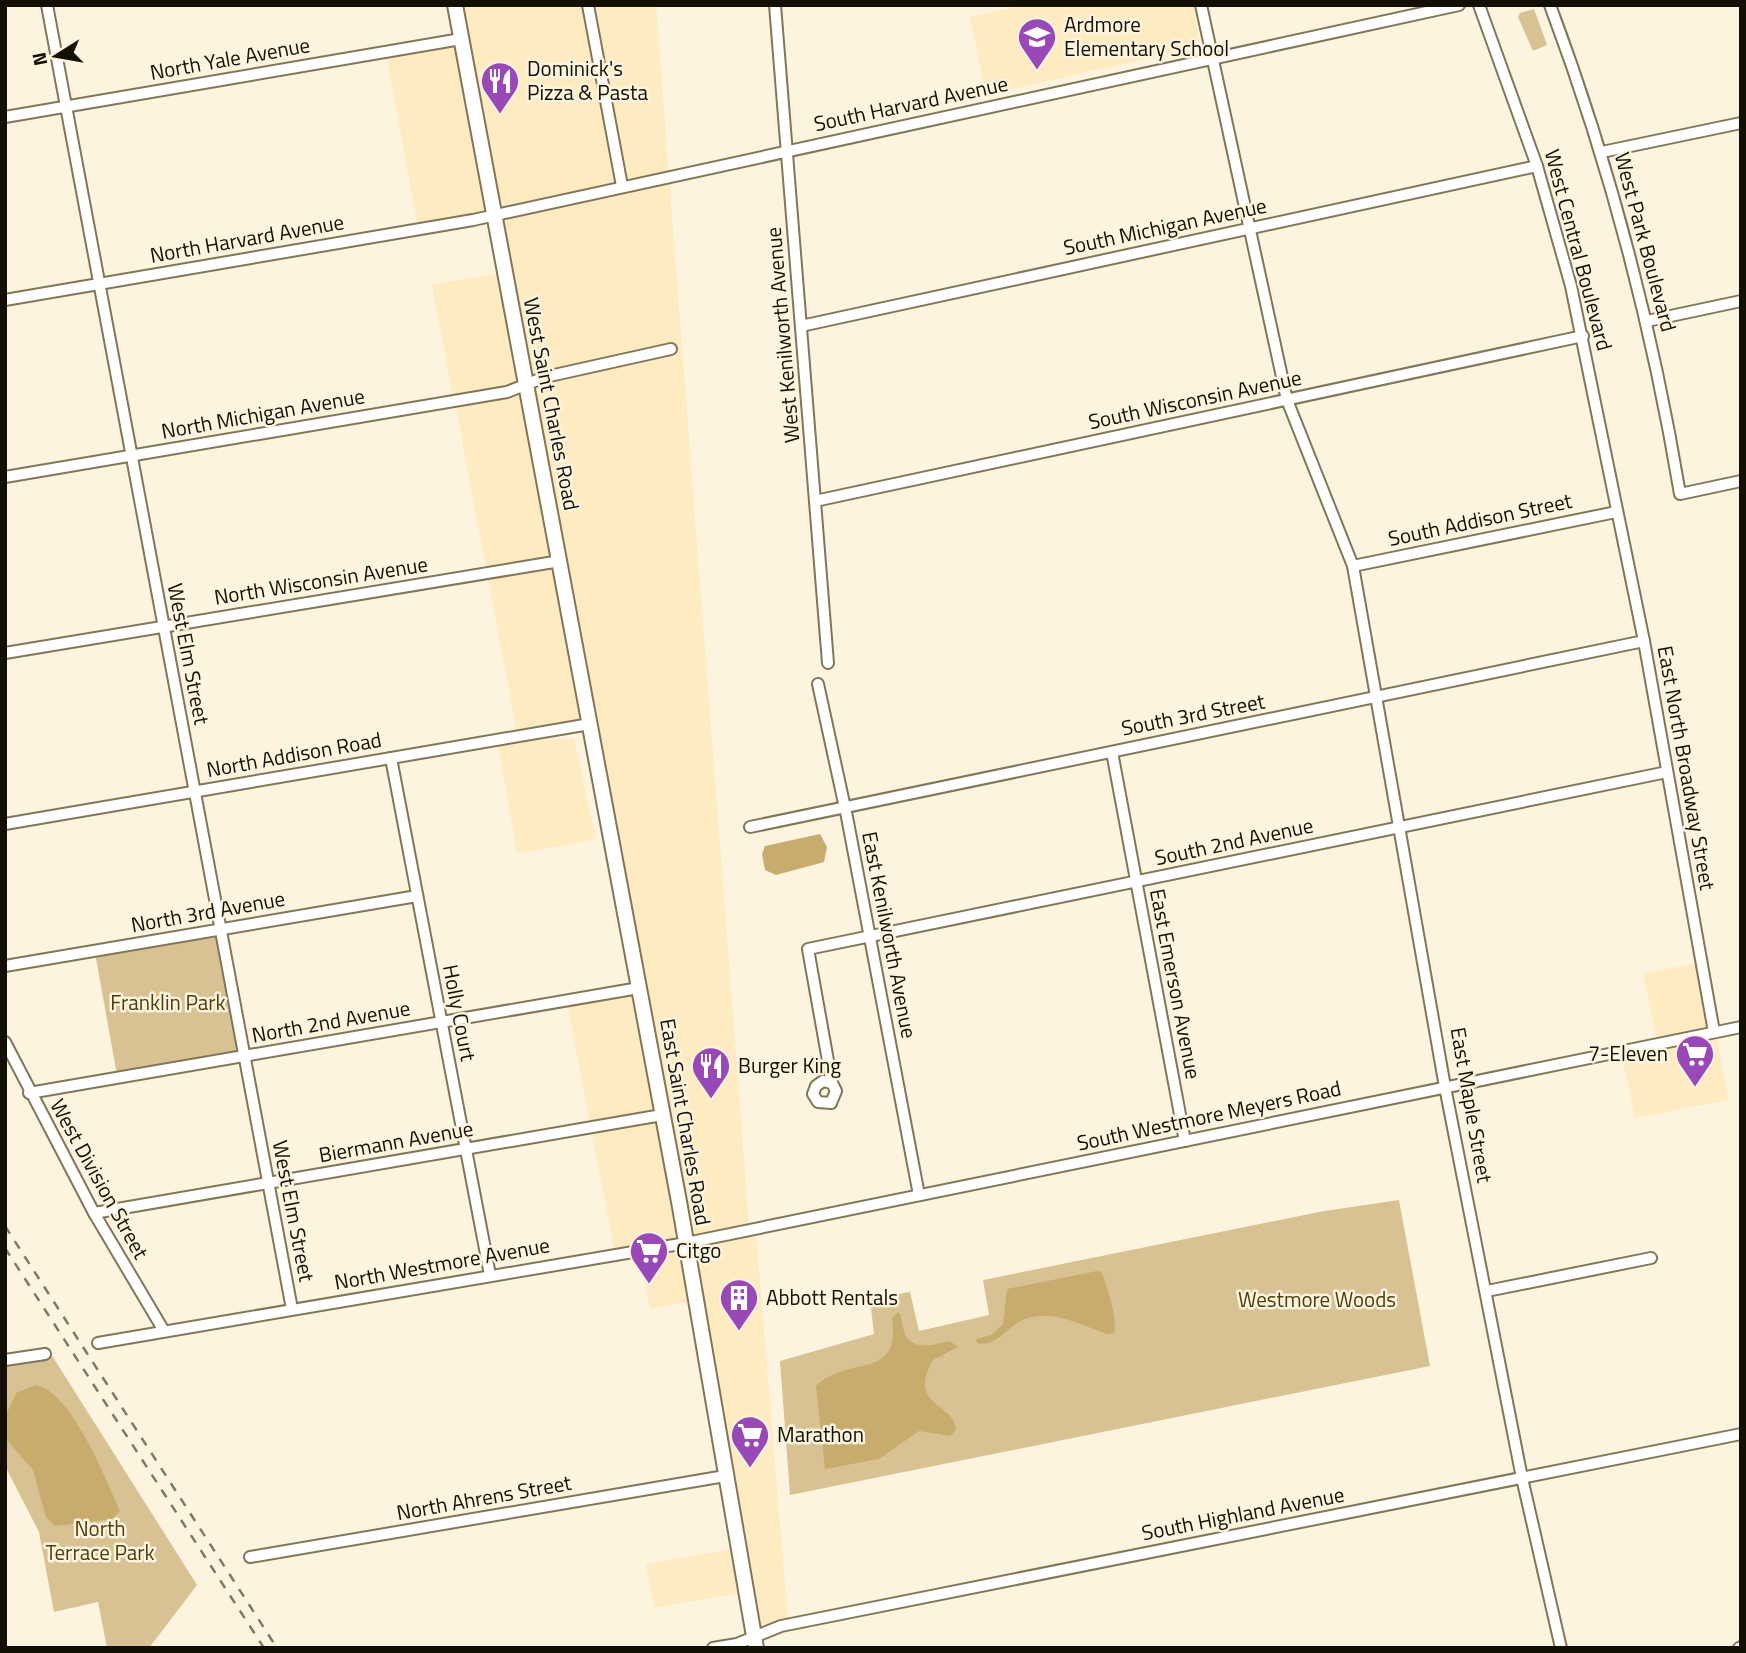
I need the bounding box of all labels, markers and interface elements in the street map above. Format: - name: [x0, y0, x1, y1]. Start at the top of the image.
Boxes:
- place label: Ardmore Elementary School: [1064, 8, 1229, 64]
- school or university icon: Ardmore Elementary School: [1016, 16, 1058, 71]
- north arrow: [21, 21, 91, 91]
- street label: North Yale Avenue: [147, 28, 312, 88]
- text: N: [23, 50, 54, 69]
- place label: Dominick's Pizza & Pasta: [527, 52, 648, 108]
- restaurant icon: Dominick's Pizza & Pasta: [479, 60, 521, 115]
- street label: South Harvard Avenue: [811, 67, 1011, 139]
- street label: West Central Boulevard: [1537, 146, 1621, 354]
- street label: West Park Boulevard: [1607, 149, 1685, 335]
- street label: South Michigan Avenue: [1060, 189, 1269, 263]
- street label: North Harvard Avenue: [147, 205, 346, 271]
- street label: West Kenilworth Avenue: [757, 226, 807, 444]
- street label: West Saint Charles Road: [516, 295, 588, 513]
- street label: South Wisconsin Avenue: [1085, 361, 1304, 437]
- street label: North Michigan Avenue: [159, 379, 367, 447]
- street label: South Addison Street: [1385, 484, 1575, 554]
- street label: North Wisconsin Avenue: [212, 547, 430, 613]
- street label: West Elm Street: [160, 580, 218, 728]
- street label: East North Broadway Street: [1650, 643, 1724, 893]
- street label: South 3rd Street: [1118, 684, 1268, 744]
- street label: North Addison Road: [204, 723, 384, 785]
- street label: South 2nd Avenue: [1152, 809, 1316, 873]
- street label: East Kenilworth Avenue: [854, 829, 926, 1041]
- street label: North 3rd Avenue: [128, 882, 287, 940]
- street label: East Emerson Avenue: [1142, 886, 1210, 1082]
- street label: Holly Court: [435, 962, 485, 1064]
- park label: Franklin Park: [110, 986, 226, 1018]
- street label: North 2nd Avenue: [249, 991, 412, 1051]
- street label: East Saint Charles Road: [652, 1016, 720, 1228]
- street label: East Maple Street: [1443, 1025, 1502, 1186]
- supermarket icon: 7-Eleven: [1674, 1033, 1716, 1088]
- place label: 7-Eleven: [1588, 1037, 1668, 1069]
- restaurant icon: Burger King: [690, 1045, 732, 1100]
- place label: Burger King: [738, 1049, 841, 1081]
- street label: South Westmore Meyers Road: [1074, 1071, 1344, 1159]
- street label: West Division Street: [43, 1093, 158, 1265]
- street label: Biermann Avenue: [316, 1112, 476, 1170]
- street label: West Elm Street: [265, 1137, 323, 1285]
- street label: North Westmore Avenue: [332, 1228, 552, 1298]
- supermarket icon: Citgo: [628, 1230, 670, 1285]
- place label: Citgo: [676, 1234, 721, 1266]
- building icon: Abbott Rentals: [718, 1277, 760, 1332]
- place label: Abbott Rentals: [766, 1281, 898, 1313]
- park label: Westmore Woods: [1238, 1283, 1396, 1315]
- supermarket icon: Marathon: [729, 1414, 771, 1469]
- place label: Marathon: [777, 1418, 864, 1450]
- street label: North Ahrens Street: [394, 1466, 574, 1528]
- street label: South Highland Avenue: [1139, 1478, 1347, 1548]
- park label: North Terrace Park: [45, 1512, 155, 1568]

